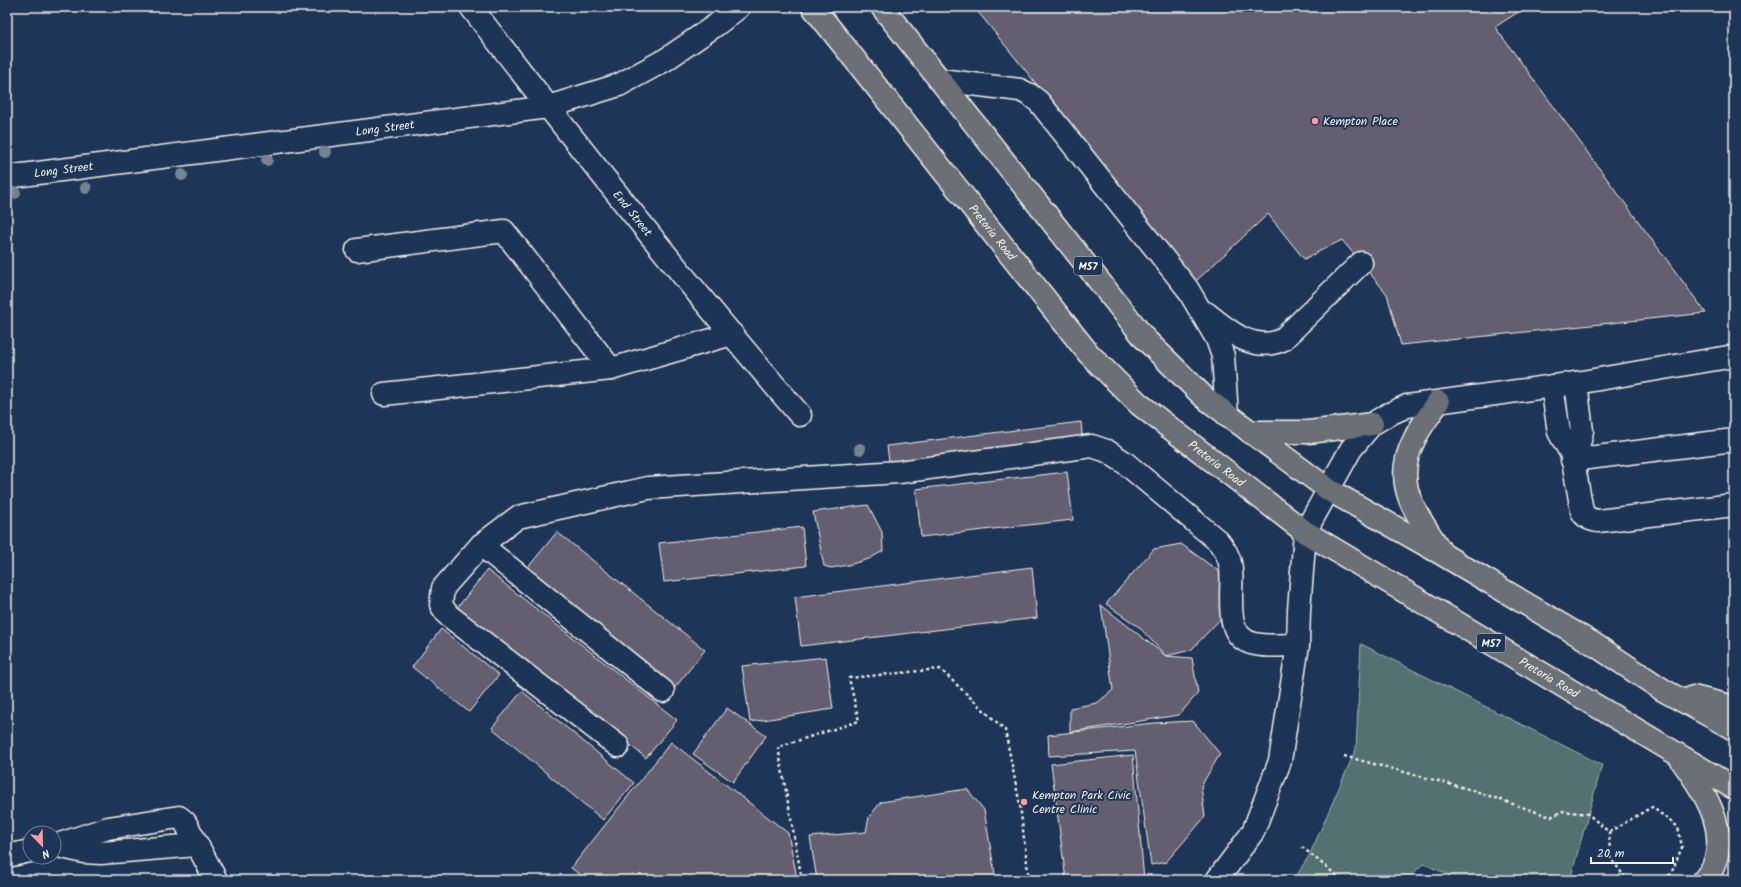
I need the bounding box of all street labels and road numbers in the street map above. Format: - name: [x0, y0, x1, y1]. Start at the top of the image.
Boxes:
- street label: Long Street: [354, 115, 416, 142]
- street label: Long Street: [33, 157, 95, 183]
- street label: End Street: [608, 186, 657, 241]
- street label: Pretoria Road: [963, 200, 1021, 266]
- road number: M57: [1074, 257, 1102, 275]
- street label: Pretoria Road: [1184, 436, 1250, 493]
- road number: M57: [1477, 634, 1505, 652]
- street label: Pretoria Road: [1515, 653, 1584, 704]

